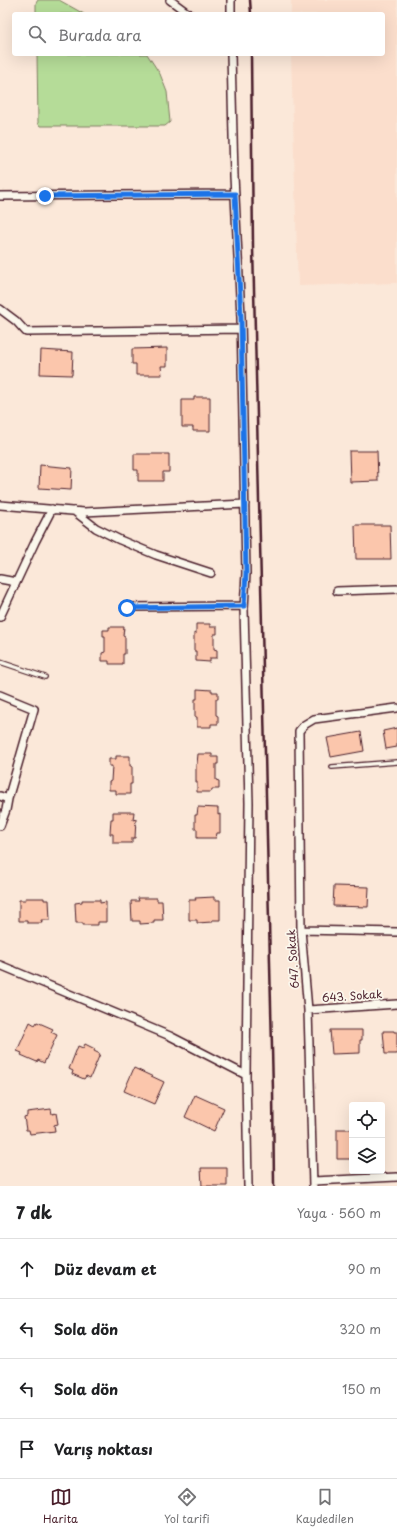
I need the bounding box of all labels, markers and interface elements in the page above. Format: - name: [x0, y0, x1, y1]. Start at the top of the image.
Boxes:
- search box: [12, 12, 385, 56]
- icon: search: [26, 23, 48, 45]
- text: Burada ara: [58, 23, 141, 46]
- route end: [36, 187, 54, 205]
- route start: [118, 599, 136, 617]
- street label: 647. Sokak: [282, 929, 303, 989]
- street label: 643. Sokak: [321, 985, 383, 1006]
- map controls: [349, 1102, 385, 1174]
- button: locate: [349, 1102, 385, 1138]
- button: layers: [349, 1138, 385, 1174]
- text: 7 dk: [16, 1199, 52, 1225]
- text: Yaya · 560 m: [297, 1203, 381, 1222]
- text: Düz devam et: [54, 1257, 157, 1280]
- icon: ahead: [16, 1258, 38, 1280]
- text: 90 m: [348, 1259, 381, 1278]
- text: Sola dön: [54, 1317, 118, 1340]
- icon: left: [16, 1318, 38, 1340]
- text: 320 m: [339, 1319, 381, 1338]
- text: Sola dön: [54, 1377, 118, 1400]
- icon: left: [16, 1378, 38, 1400]
- text: 150 m: [342, 1379, 381, 1398]
- text: Varış noktası: [54, 1437, 153, 1460]
- icon: arrive: [16, 1438, 38, 1460]
- tab: Harita: [43, 1486, 78, 1527]
- tab: Yol tarifi: [164, 1486, 210, 1527]
- tab: Kaydedilen: [296, 1486, 354, 1527]

